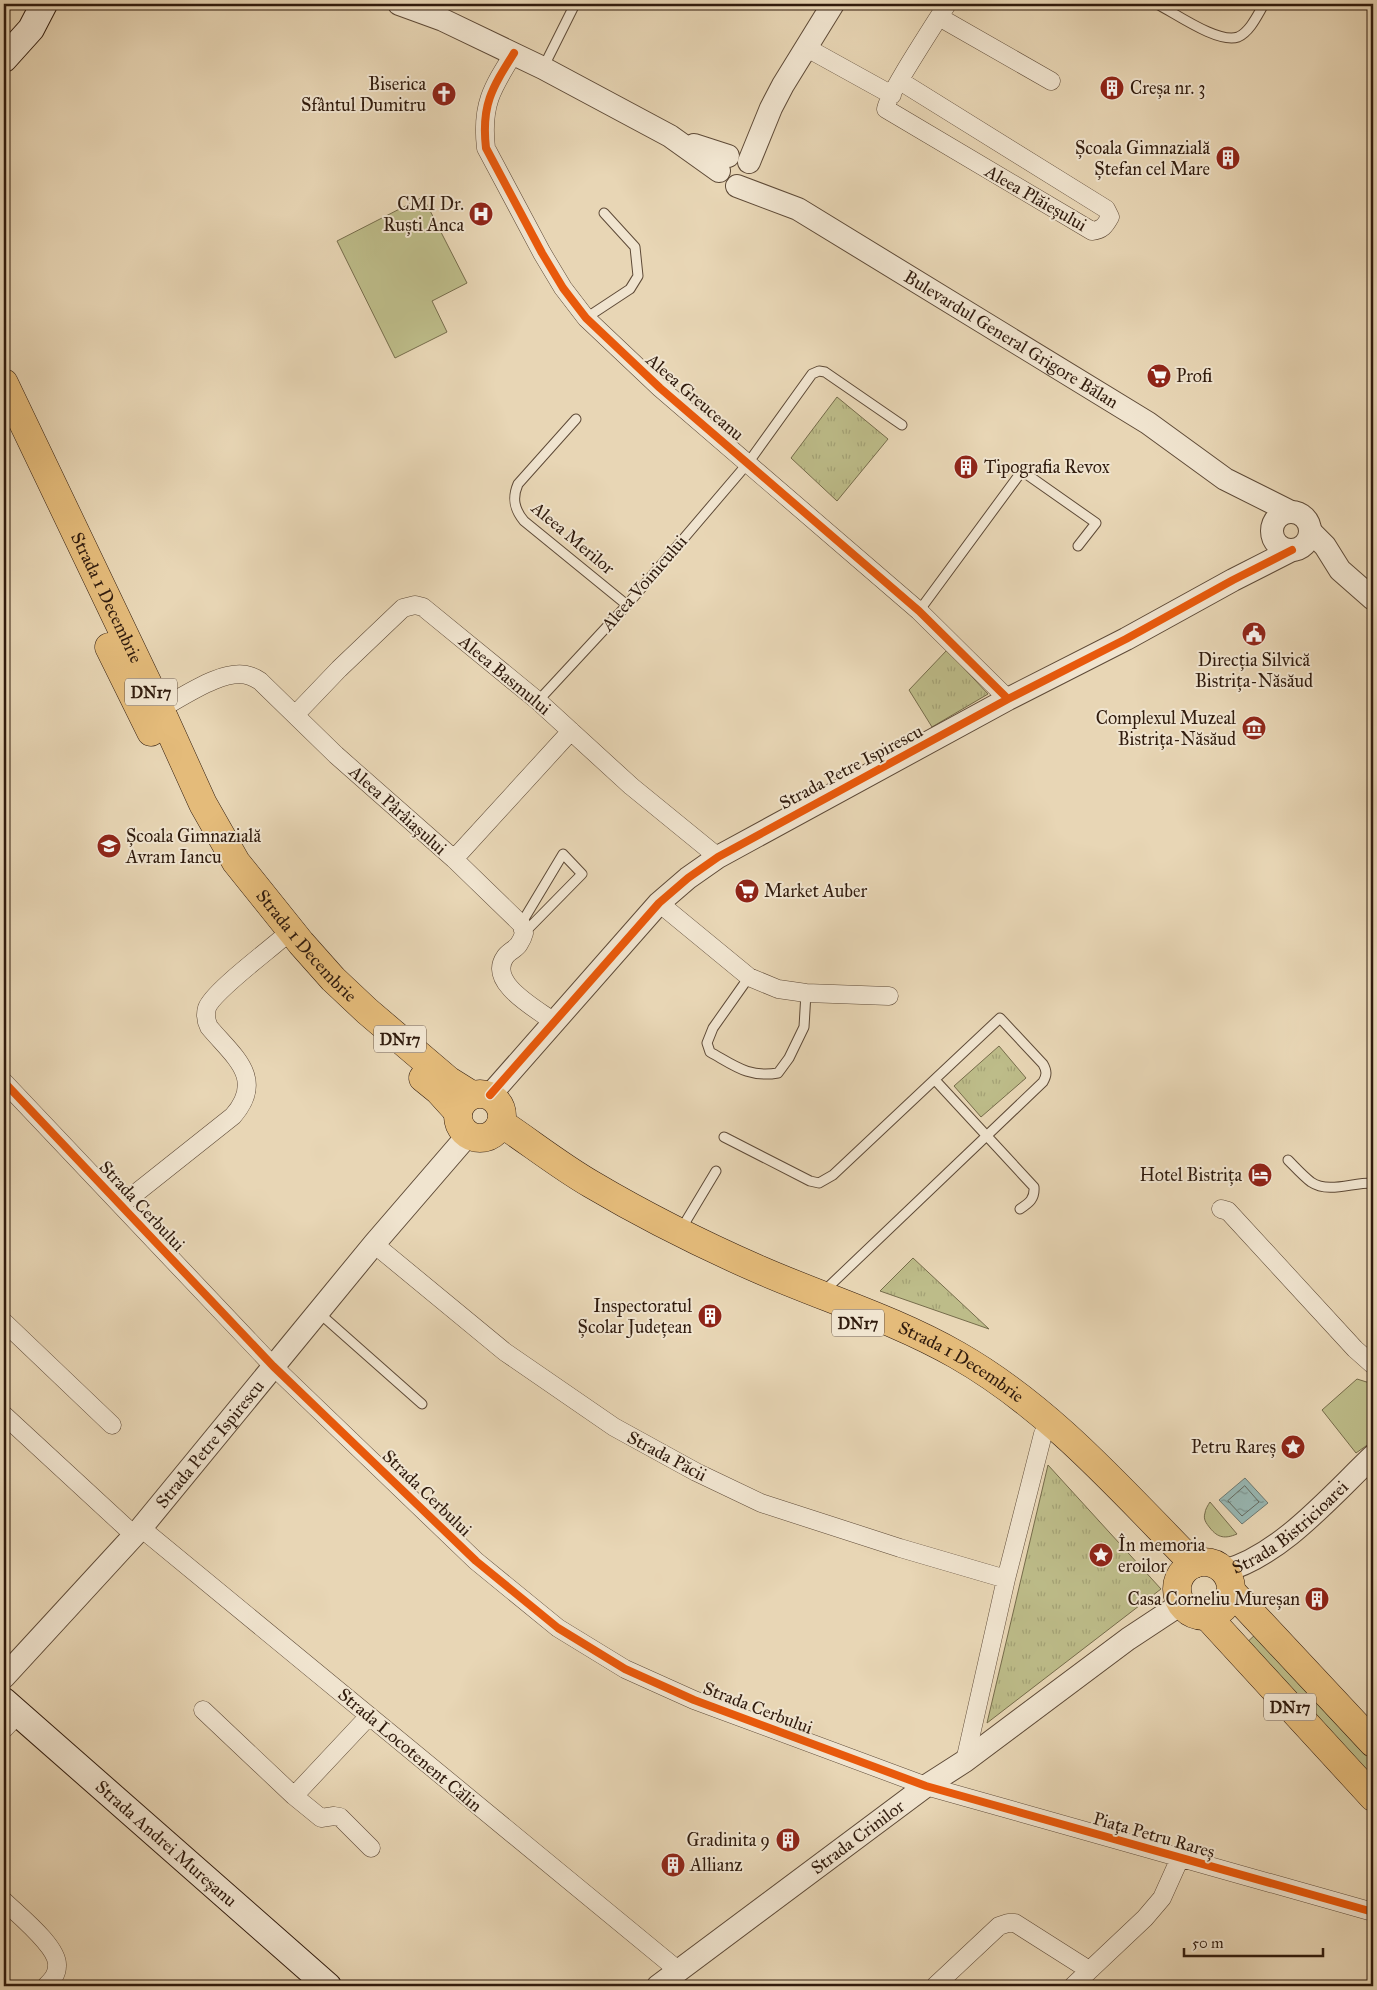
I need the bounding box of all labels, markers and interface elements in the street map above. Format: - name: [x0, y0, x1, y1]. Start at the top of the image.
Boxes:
- place label: Biserica Sfântul Dumitru: [301, 73, 426, 116]
- building icon: Creșa nr. 3: [1099, 75, 1125, 101]
- place label: Creșa nr. 3: [1130, 77, 1205, 99]
- church icon: Biserica Sfântul Dumitru: [431, 81, 457, 107]
- place label: Școala Gimnazială Ștefan cel Mare: [1075, 137, 1210, 180]
- building icon: Școala Gimnazială Ștefan cel Mare: [1215, 145, 1241, 171]
- street label: Aleea Plăieșului: [980, 159, 1091, 236]
- place label: CMI Dr. Ruști Anca: [383, 193, 464, 236]
- hospital icon: CMI Dr. Ruști Anca: [468, 201, 494, 227]
- street label: Bulevardul General Grigore Bălan: [900, 265, 1123, 413]
- street label: Aleea Greuceanu: [641, 348, 749, 446]
- supermarket icon: Profi: [1146, 363, 1172, 389]
- place label: Profi: [1176, 365, 1213, 387]
- building icon: Tipografia Revox: [953, 454, 979, 480]
- place label: Tipografia Revox: [984, 456, 1110, 479]
- street label: Aleea Merilor: [526, 496, 619, 579]
- street label: Strada 1 Decembrie: [66, 529, 147, 667]
- street label: Aleea Voinicului: [596, 530, 692, 636]
- public building icon: Direcția Silvică Bistrița-Năsăud: [1241, 621, 1267, 647]
- street label: Aleea Basmului: [454, 629, 556, 720]
- place label: Direcția Silvică Bistrița-Năsăud: [1195, 649, 1313, 692]
- road number: DN17: [125, 679, 177, 706]
- place label: Complexul Muzeal Bistrița-Năsăud: [1096, 707, 1236, 750]
- museum icon: Complexul Muzeal Bistrița-Năsăud: [1241, 715, 1267, 741]
- street label: Strada Petre Ispirescu: [776, 720, 927, 814]
- street label: Aleea Pârâiașului: [344, 760, 451, 860]
- place label: Școala Gimnazială Avram Iancu: [125, 825, 261, 868]
- school or university icon: Școala Gimnazială Avram Iancu: [96, 833, 122, 859]
- supermarket icon: Market Auber: [734, 878, 760, 904]
- place label: Market Auber: [764, 880, 867, 902]
- street label: Strada 1 Decembrie: [251, 885, 361, 1007]
- road number: DN17: [374, 1026, 426, 1052]
- street label: Strada Cerbului: [95, 1156, 190, 1256]
- hotel icon: Hotel Bistrița: [1247, 1162, 1273, 1188]
- place label: Hotel Bistrița: [1139, 1164, 1242, 1186]
- place label: Inspectoratul Școlar Județean: [578, 1295, 692, 1339]
- building icon: Inspectoratul Școlar Județean: [697, 1303, 723, 1329]
- road number: DN17: [832, 1310, 884, 1336]
- street label: Strada 1 Decembrie: [895, 1316, 1028, 1407]
- street label: Strada Petre Ispirescu: [151, 1375, 269, 1513]
- street label: Strada Păcii: [623, 1426, 711, 1486]
- place icon: Petru Rareș: [1280, 1434, 1306, 1460]
- place label: Petru Rareș: [1191, 1436, 1276, 1458]
- street label: Strada Cerbului: [378, 1445, 476, 1541]
- street label: Strada Bistricioarei: [1229, 1476, 1353, 1579]
- place label: În memoria eroilor: [1118, 1533, 1206, 1577]
- place icon: În memoria eroilor: [1088, 1542, 1114, 1568]
- building icon: Casa Corneliu Mureșan: [1304, 1586, 1330, 1612]
- place label: Casa Corneliu Mureșan: [1128, 1588, 1300, 1610]
- street label: Strada Cerbului: [700, 1677, 816, 1739]
- street label: Strada Locotenent Călin: [333, 1683, 487, 1817]
- road number: DN17: [1264, 1694, 1316, 1720]
- street label: Strada Andrei Mureșanu: [91, 1776, 242, 1912]
- street label: Strada Crinilor: [806, 1795, 909, 1879]
- street label: Piața Petru Rareș: [1091, 1807, 1217, 1863]
- building icon: Gradinita 9: [775, 1827, 801, 1853]
- place label: Gradinita 9: [686, 1829, 770, 1851]
- building icon: Allianz: [660, 1852, 686, 1878]
- place label: Allianz: [689, 1854, 742, 1876]
- scale bar: [1184, 1925, 1323, 1957]
- text: 50 m: [1192, 1934, 1224, 1952]

